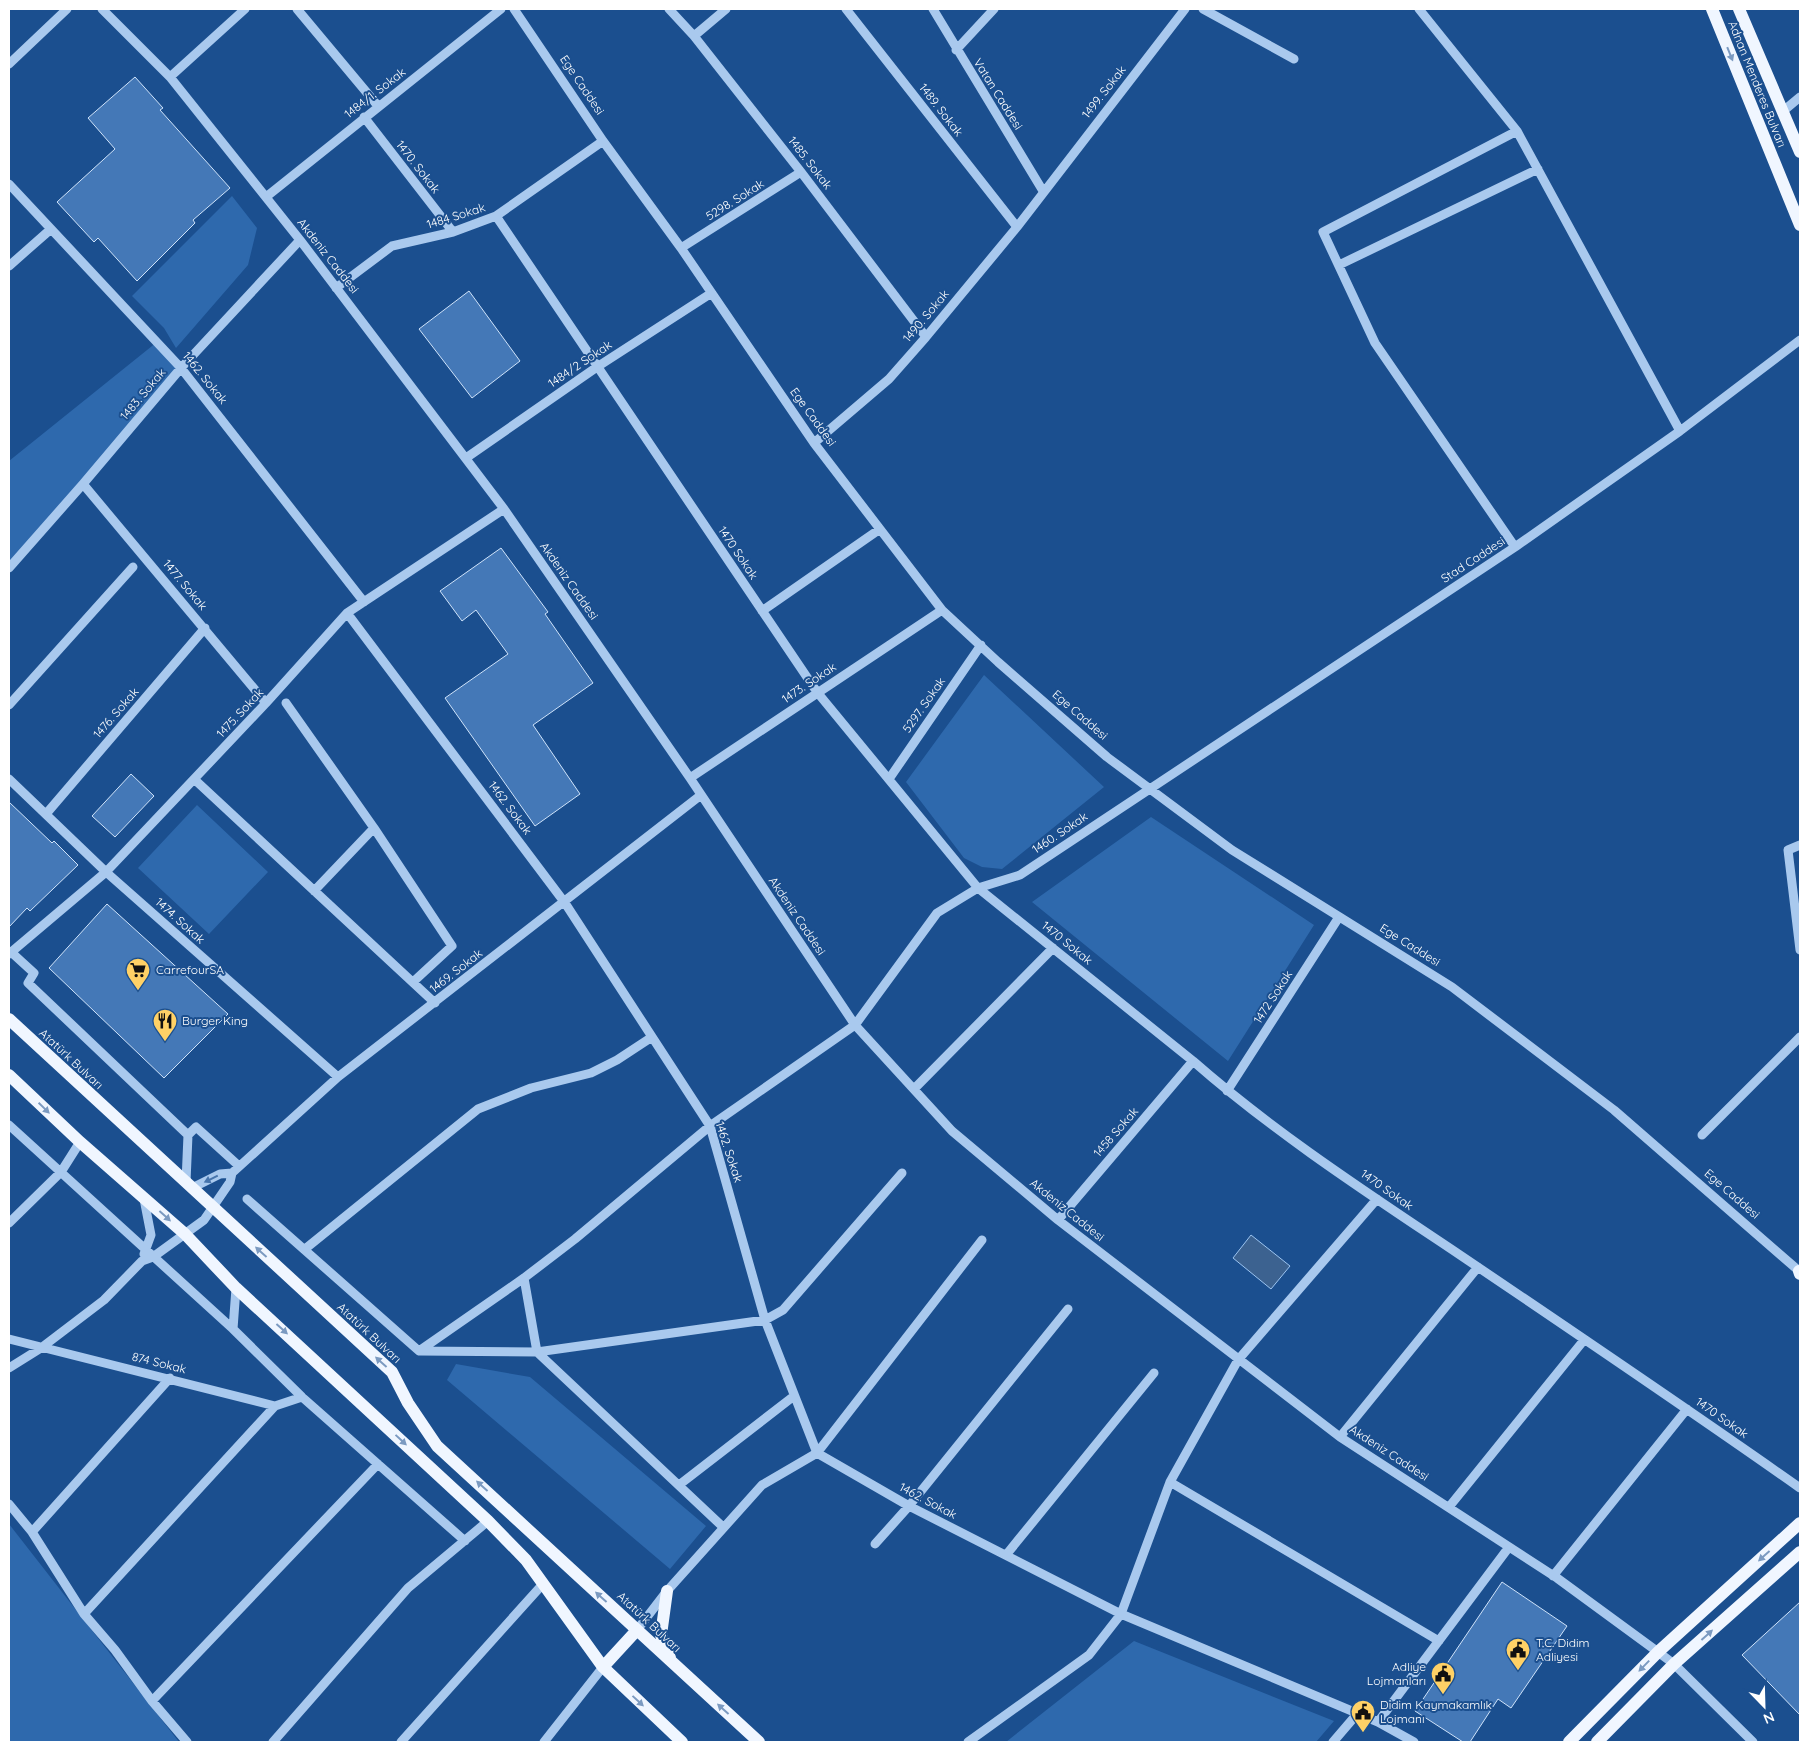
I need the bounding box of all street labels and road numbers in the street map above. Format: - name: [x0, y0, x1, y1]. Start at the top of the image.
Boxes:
- street label: Adnan Menderes Bulvarı: [1725, 18, 1790, 149]
- street label: Ege Caddesi: [557, 52, 608, 117]
- street label: Vatan Caddesi: [971, 55, 1026, 132]
- street label: 1499. Sokak: [1078, 62, 1129, 121]
- street label: 1484/1. Sokak: [341, 64, 408, 121]
- street label: 1489. Sokak: [916, 80, 967, 139]
- street label: 1485. Sokak: [785, 133, 836, 192]
- street label: 1470. Sokak: [393, 137, 444, 196]
- street label: 5298. Sokak: [703, 176, 767, 223]
- street label: 1484 Sokak: [425, 199, 487, 232]
- street label: Akdeniz Caddesi: [294, 215, 362, 296]
- street label: 1490. Sokak: [899, 286, 952, 345]
- street label: 1484/2 Sokak: [545, 337, 614, 390]
- street label: 1462. Sokak: [180, 348, 231, 407]
- street label: 1483. Sokak: [117, 365, 169, 423]
- street label: Ege Caddesi: [787, 385, 840, 449]
- street label: 1470 Sokak: [715, 523, 762, 582]
- street label: Stad Caddesi: [1438, 533, 1508, 586]
- street label: Akdeniz Caddesi: [537, 539, 602, 622]
- street label: 1477. Sokak: [160, 556, 211, 613]
- street label: 1473. Sokak: [779, 659, 839, 706]
- street label: 5297. Sokak: [899, 674, 948, 735]
- street label: 1476. Sokak: [90, 684, 142, 741]
- street label: 1475. Sokak: [213, 685, 266, 740]
- street label: Ege Caddesi: [1050, 686, 1111, 743]
- street label: 1462. Sokak: [485, 778, 535, 837]
- street label: 1460. Sokak: [1029, 809, 1090, 857]
- street label: Akdeniz Caddesi: [766, 874, 829, 958]
- street label: 1474. Sokak: [152, 894, 208, 947]
- street label: 1470 Sokak: [1039, 918, 1096, 968]
- street label: Ege Caddesi: [1377, 920, 1443, 969]
- street label: 1469. Sokak: [426, 945, 485, 996]
- street label: 1472 Sokak: [1250, 967, 1295, 1026]
- street label: Atatürk Bulvarı: [36, 1025, 106, 1092]
- street label: 1458 Sokak: [1090, 1104, 1141, 1160]
- street label: 1462. Sokak: [713, 1119, 746, 1184]
- street label: Ege Caddesi: [1702, 1165, 1763, 1222]
- street label: 1470 Sokak: [1358, 1166, 1417, 1213]
- street label: Akdeniz Caddesi: [1027, 1175, 1107, 1244]
- street label: Atatürk Bulvarı: [334, 1299, 404, 1366]
- street label: 874 Sokak: [130, 1349, 188, 1376]
- street label: 1470 Sokak: [1693, 1394, 1752, 1441]
- street label: Akdeniz Caddesi: [1347, 1421, 1432, 1484]
- street label: 1462. Sokak: [897, 1479, 960, 1522]
- street label: Atatürk Bulvarı: [614, 1588, 684, 1655]

